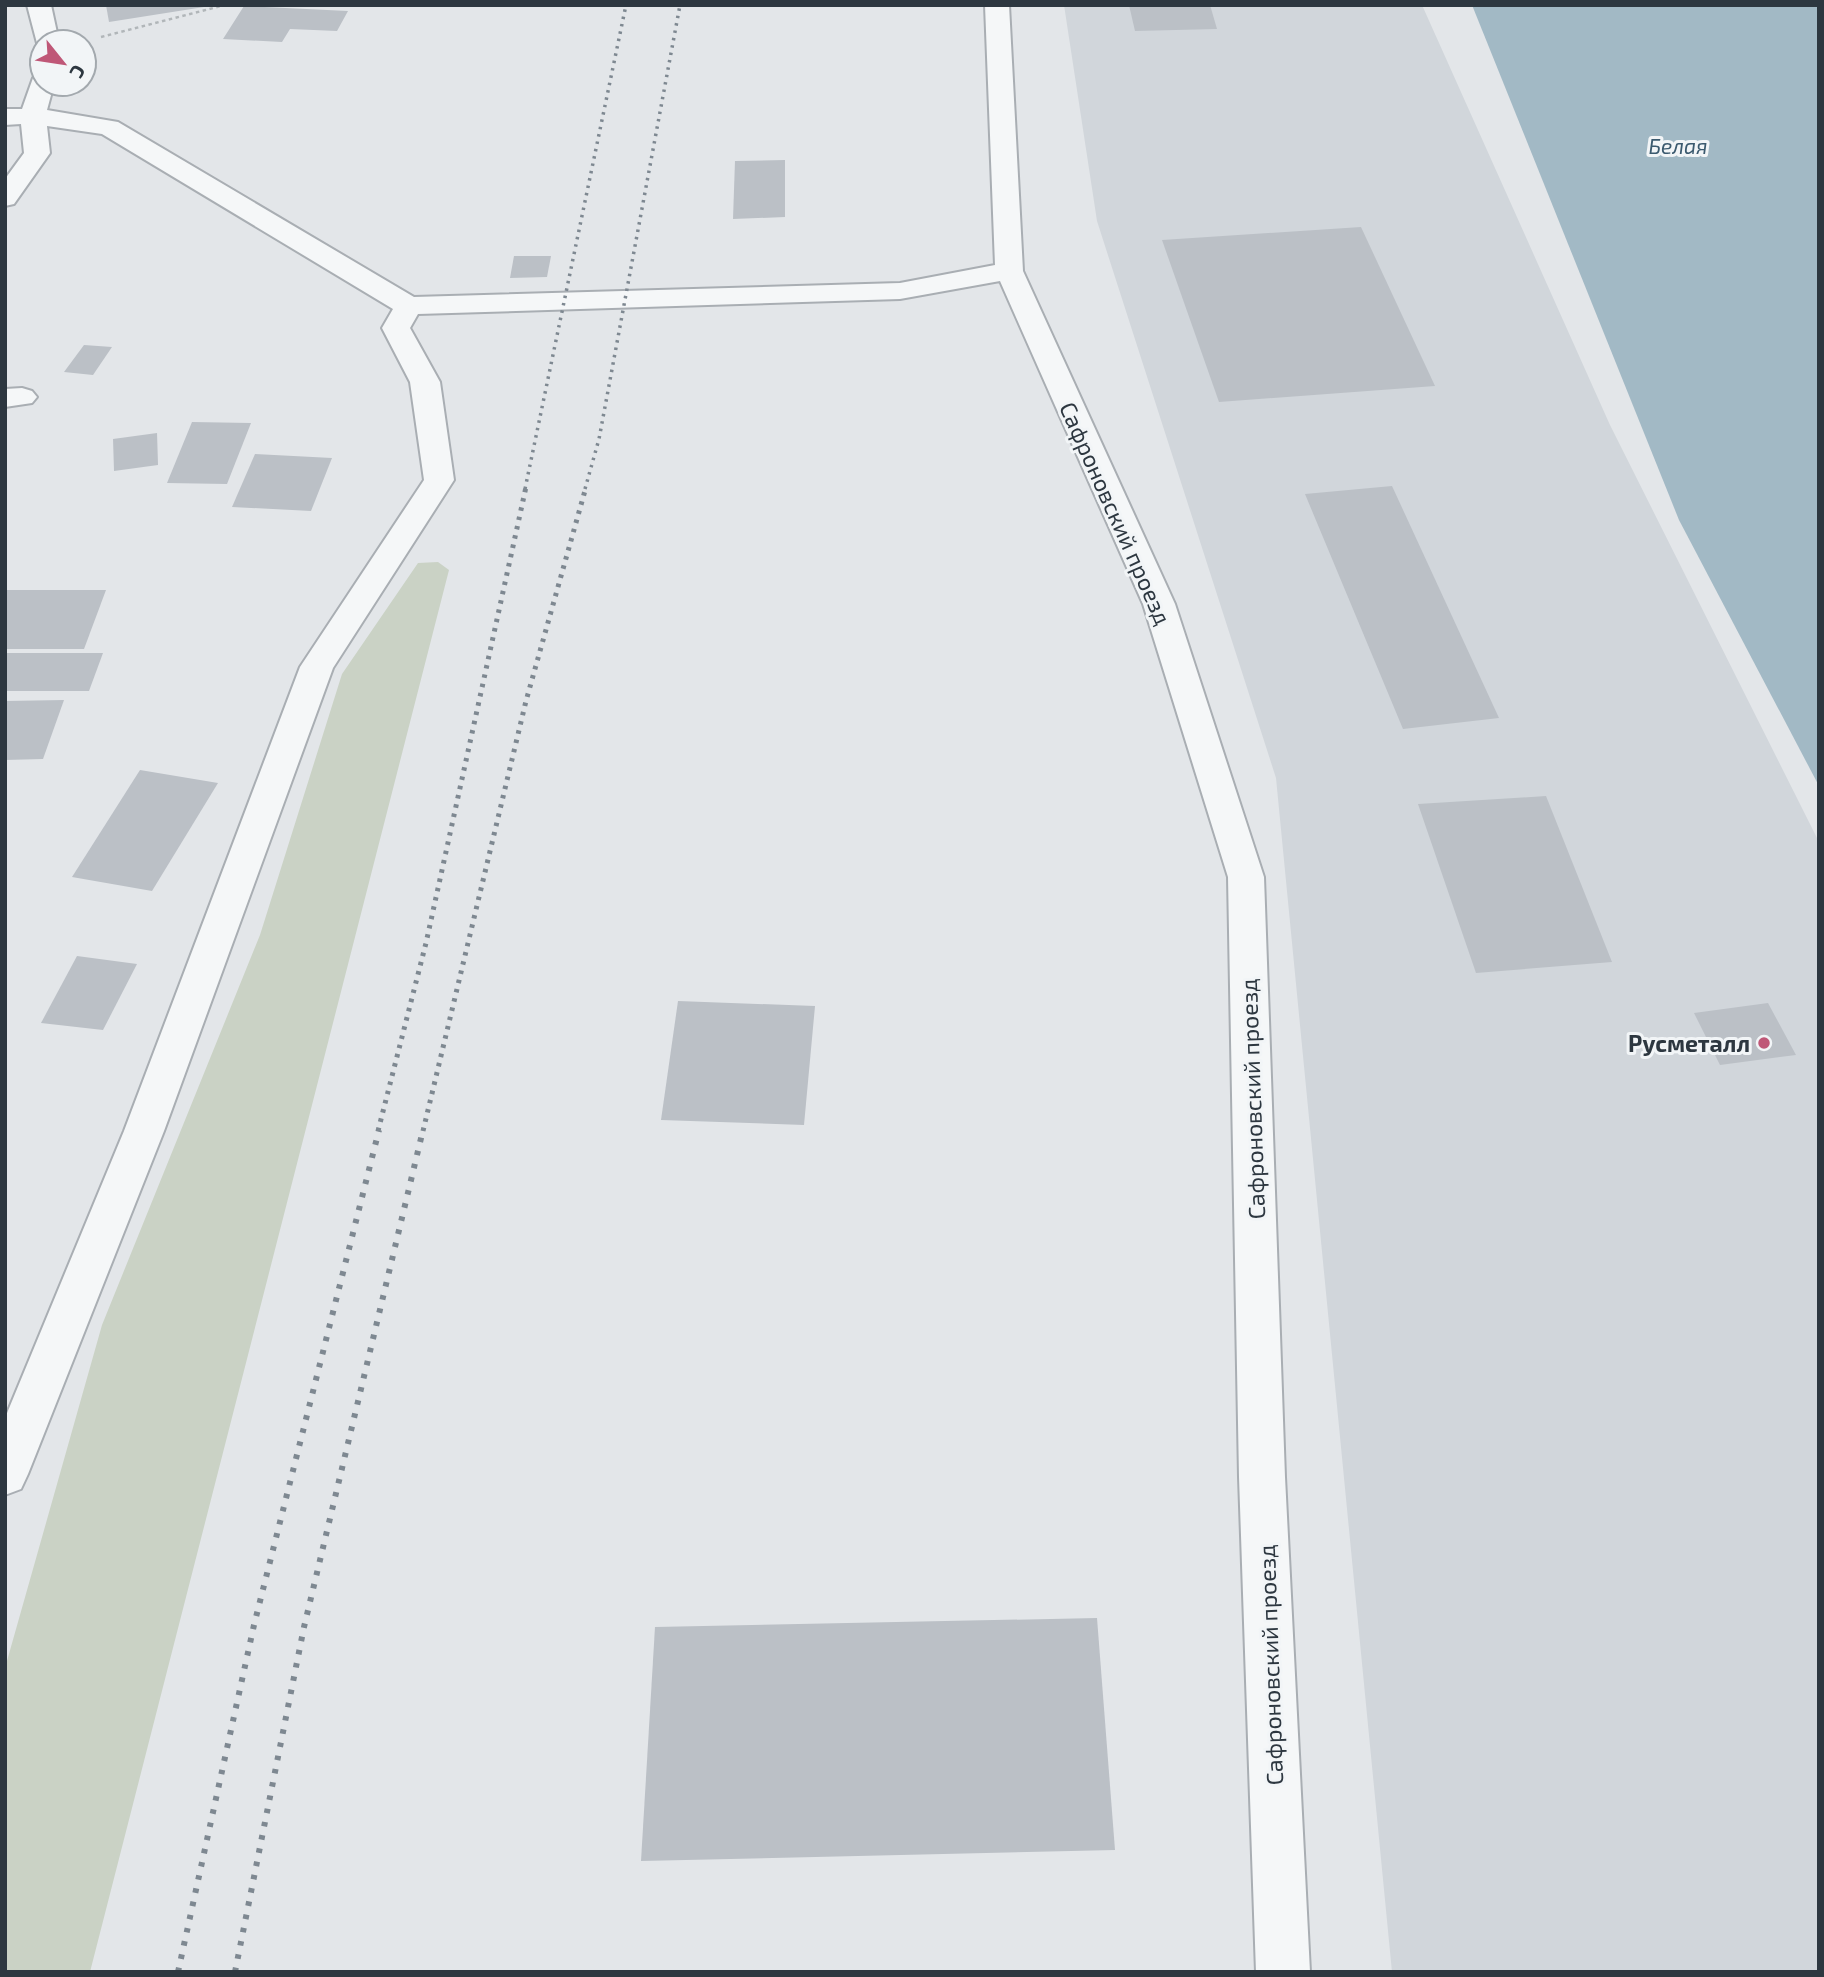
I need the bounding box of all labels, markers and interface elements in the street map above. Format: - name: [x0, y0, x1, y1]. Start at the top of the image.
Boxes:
- north arrow: [28, 28, 98, 98]
- text: С: [65, 61, 91, 82]
- water label: Белая: [1649, 133, 1707, 158]
- street label: Сафроновский проезд: [1054, 397, 1178, 629]
- street label: Сафроновский проезд: [1234, 978, 1270, 1220]
- place label: Русметалл: [1628, 1029, 1750, 1057]
- marker: Русметалл: [1756, 1035, 1772, 1051]
- street label: Сафроновский проезд: [1252, 1544, 1288, 1786]

